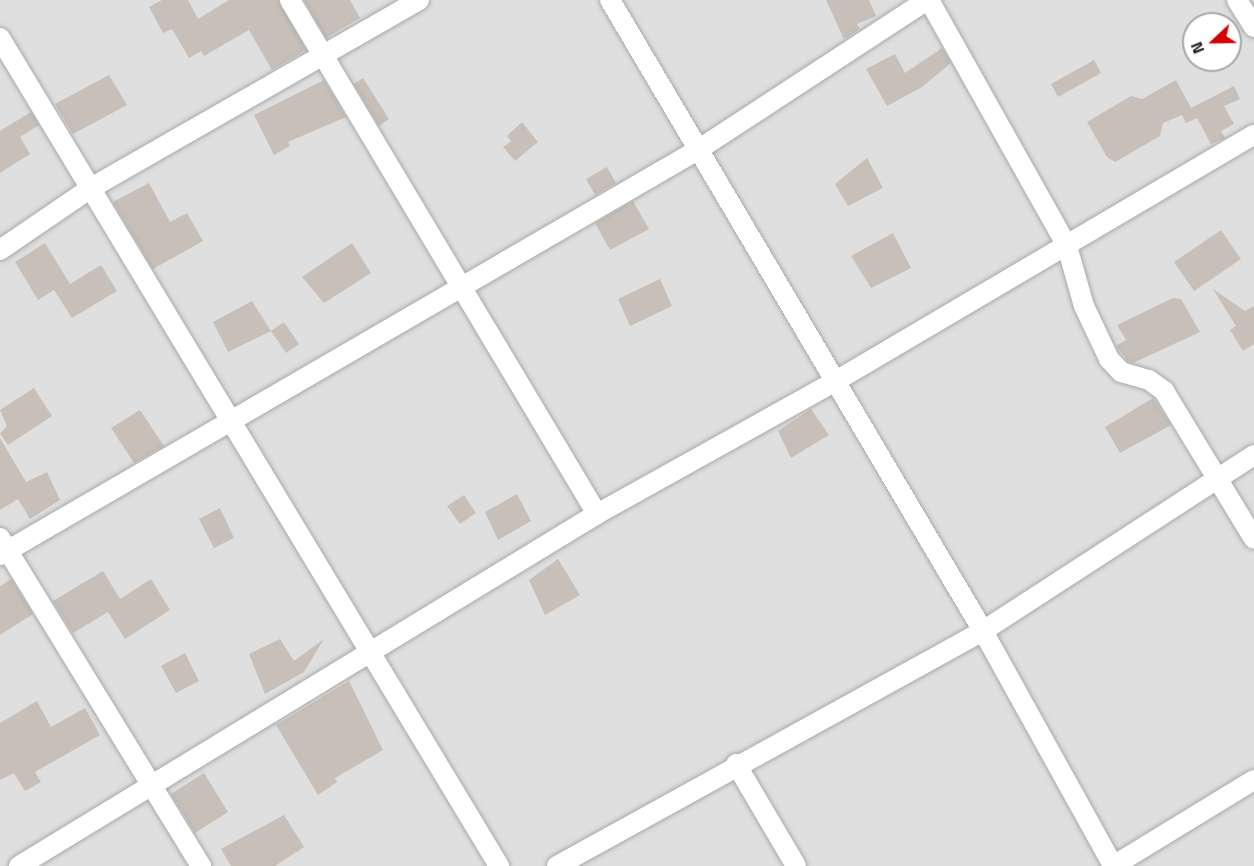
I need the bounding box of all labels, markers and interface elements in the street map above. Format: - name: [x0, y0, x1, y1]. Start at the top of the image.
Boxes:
- north arrow: [1182, 12, 1242, 72]
- text: N: [1184, 38, 1210, 58]

